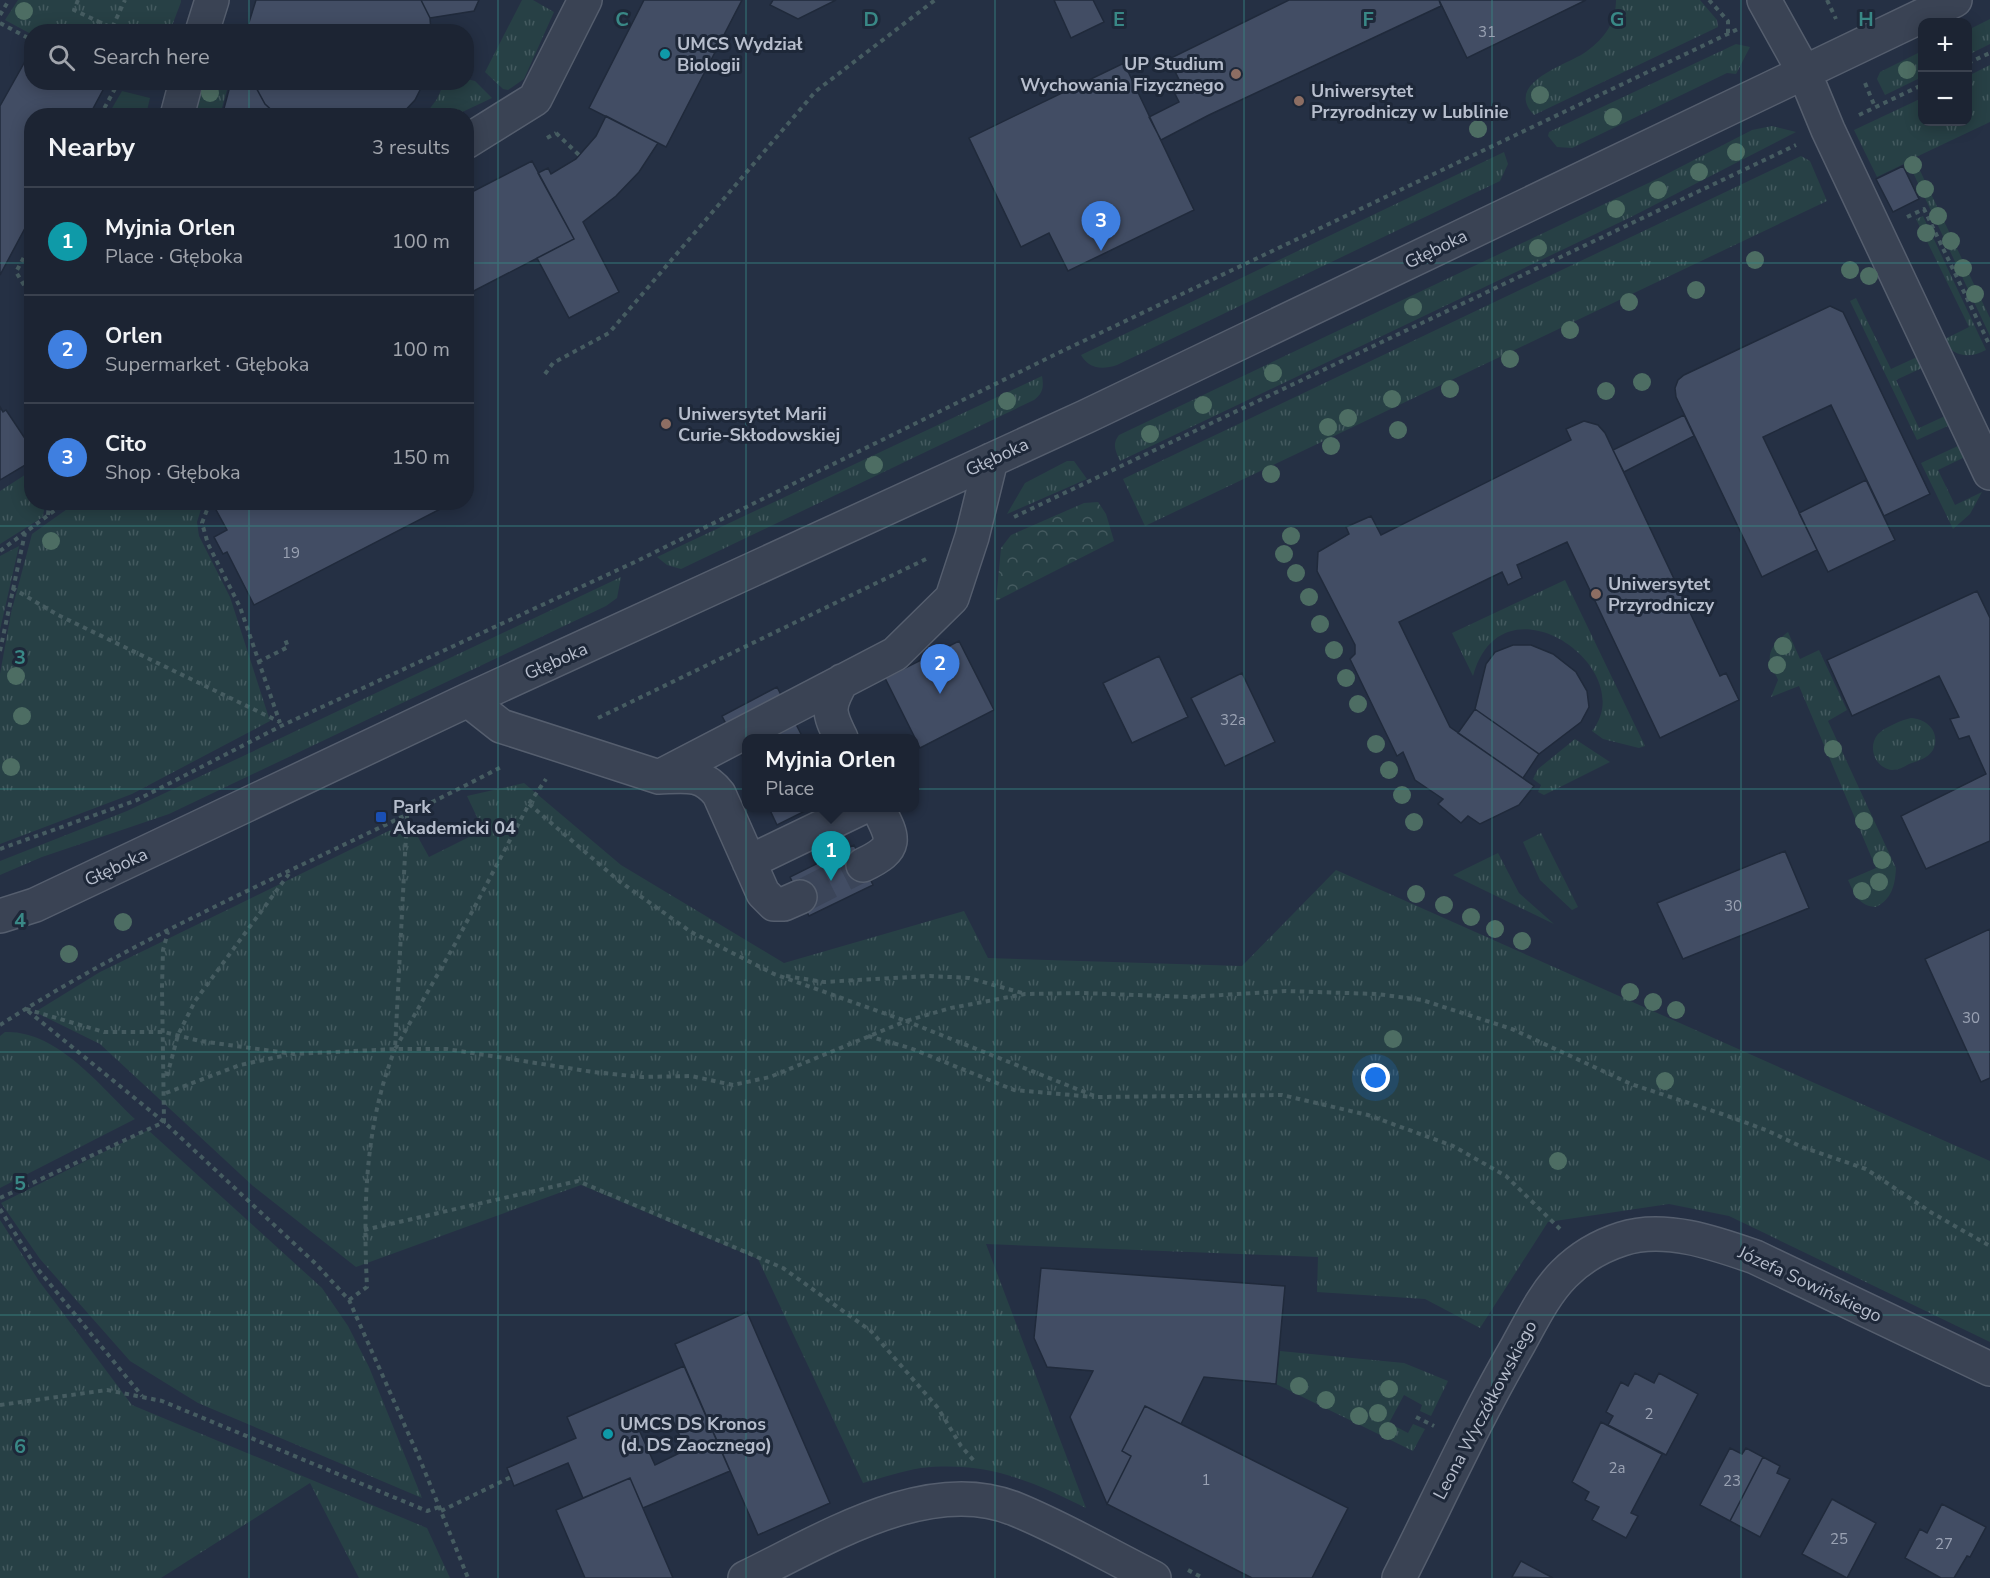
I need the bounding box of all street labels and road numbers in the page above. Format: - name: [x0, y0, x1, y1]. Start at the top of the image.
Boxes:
- street label: Głęboka: [1401, 224, 1471, 274]
- street label: Głęboka: [962, 432, 1032, 482]
- street label: Głęboka: [521, 636, 591, 686]
- street label: Głęboka: [81, 842, 151, 892]
- street label: Józefa Sowińskiego: [1733, 1240, 1886, 1328]
- street label: Leona Wyczółkowskiego: [1428, 1316, 1542, 1504]

